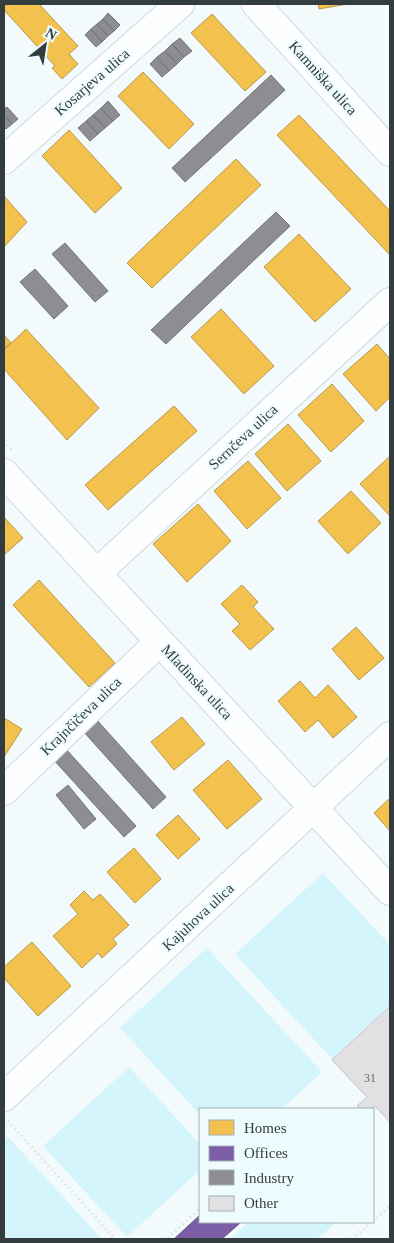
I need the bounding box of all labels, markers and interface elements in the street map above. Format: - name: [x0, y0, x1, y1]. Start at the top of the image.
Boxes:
- north arrow: [20, 20, 70, 70]
- text: N: [43, 25, 59, 43]
- street label: Kamniška ulica: [286, 38, 361, 118]
- street label: Kosarjeva ulica: [51, 45, 133, 119]
- street label: Sernčeva ulica: [205, 401, 281, 473]
- street label: Mladinska ulica: [158, 641, 236, 723]
- street label: Krajnčičeva ulica: [38, 673, 125, 758]
- street label: Kajuhova ulica: [159, 880, 237, 954]
- house number: 31: [364, 1071, 376, 1085]
- legend: [199, 1108, 374, 1223]
- text: Homes: [244, 1120, 287, 1136]
- text: Offices: [244, 1145, 288, 1161]
- text: Industry: [244, 1170, 294, 1186]
- text: Other: [244, 1195, 278, 1211]

